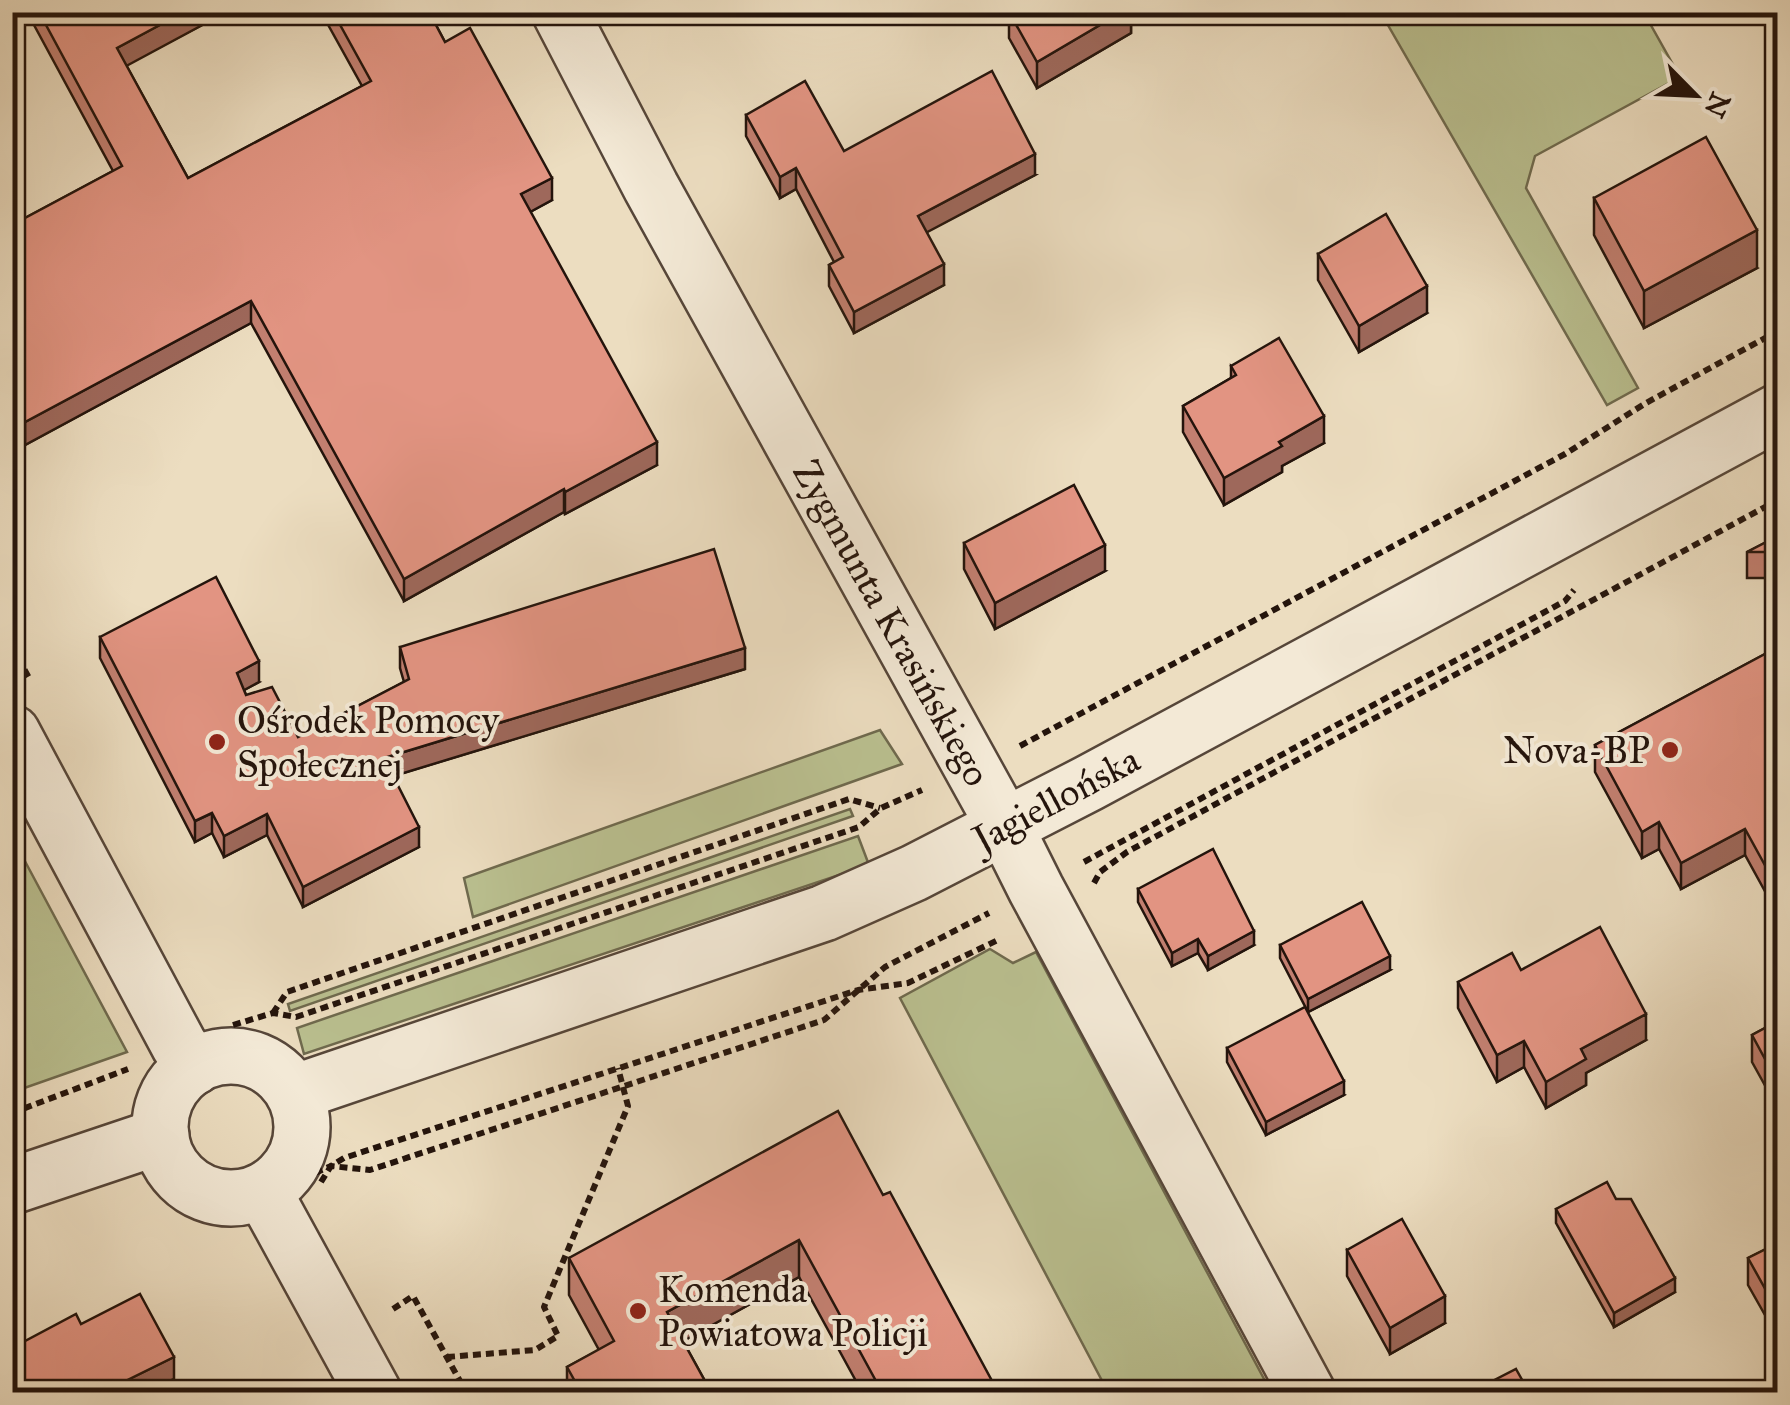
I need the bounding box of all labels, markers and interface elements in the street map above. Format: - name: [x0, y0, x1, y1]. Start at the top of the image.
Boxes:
- north arrow: [1645, 45, 1745, 145]
- text: N: [1696, 87, 1738, 123]
- street label: Zygmunta Krasińskiego: [783, 452, 1001, 794]
- place label: Ośrodek Pomocy Społecznej: [237, 697, 500, 787]
- place label: Nova-BP: [1503, 727, 1650, 773]
- marker: Ośrodek Pomocy Społecznej: [206, 731, 228, 753]
- street label: Jagiellońska: [961, 735, 1149, 865]
- marker: Nova-BP: [1659, 739, 1681, 761]
- place label: Komenda Powiatowa Policji: [658, 1266, 928, 1356]
- marker: Komenda Powiatowa Policji: [627, 1300, 649, 1322]

